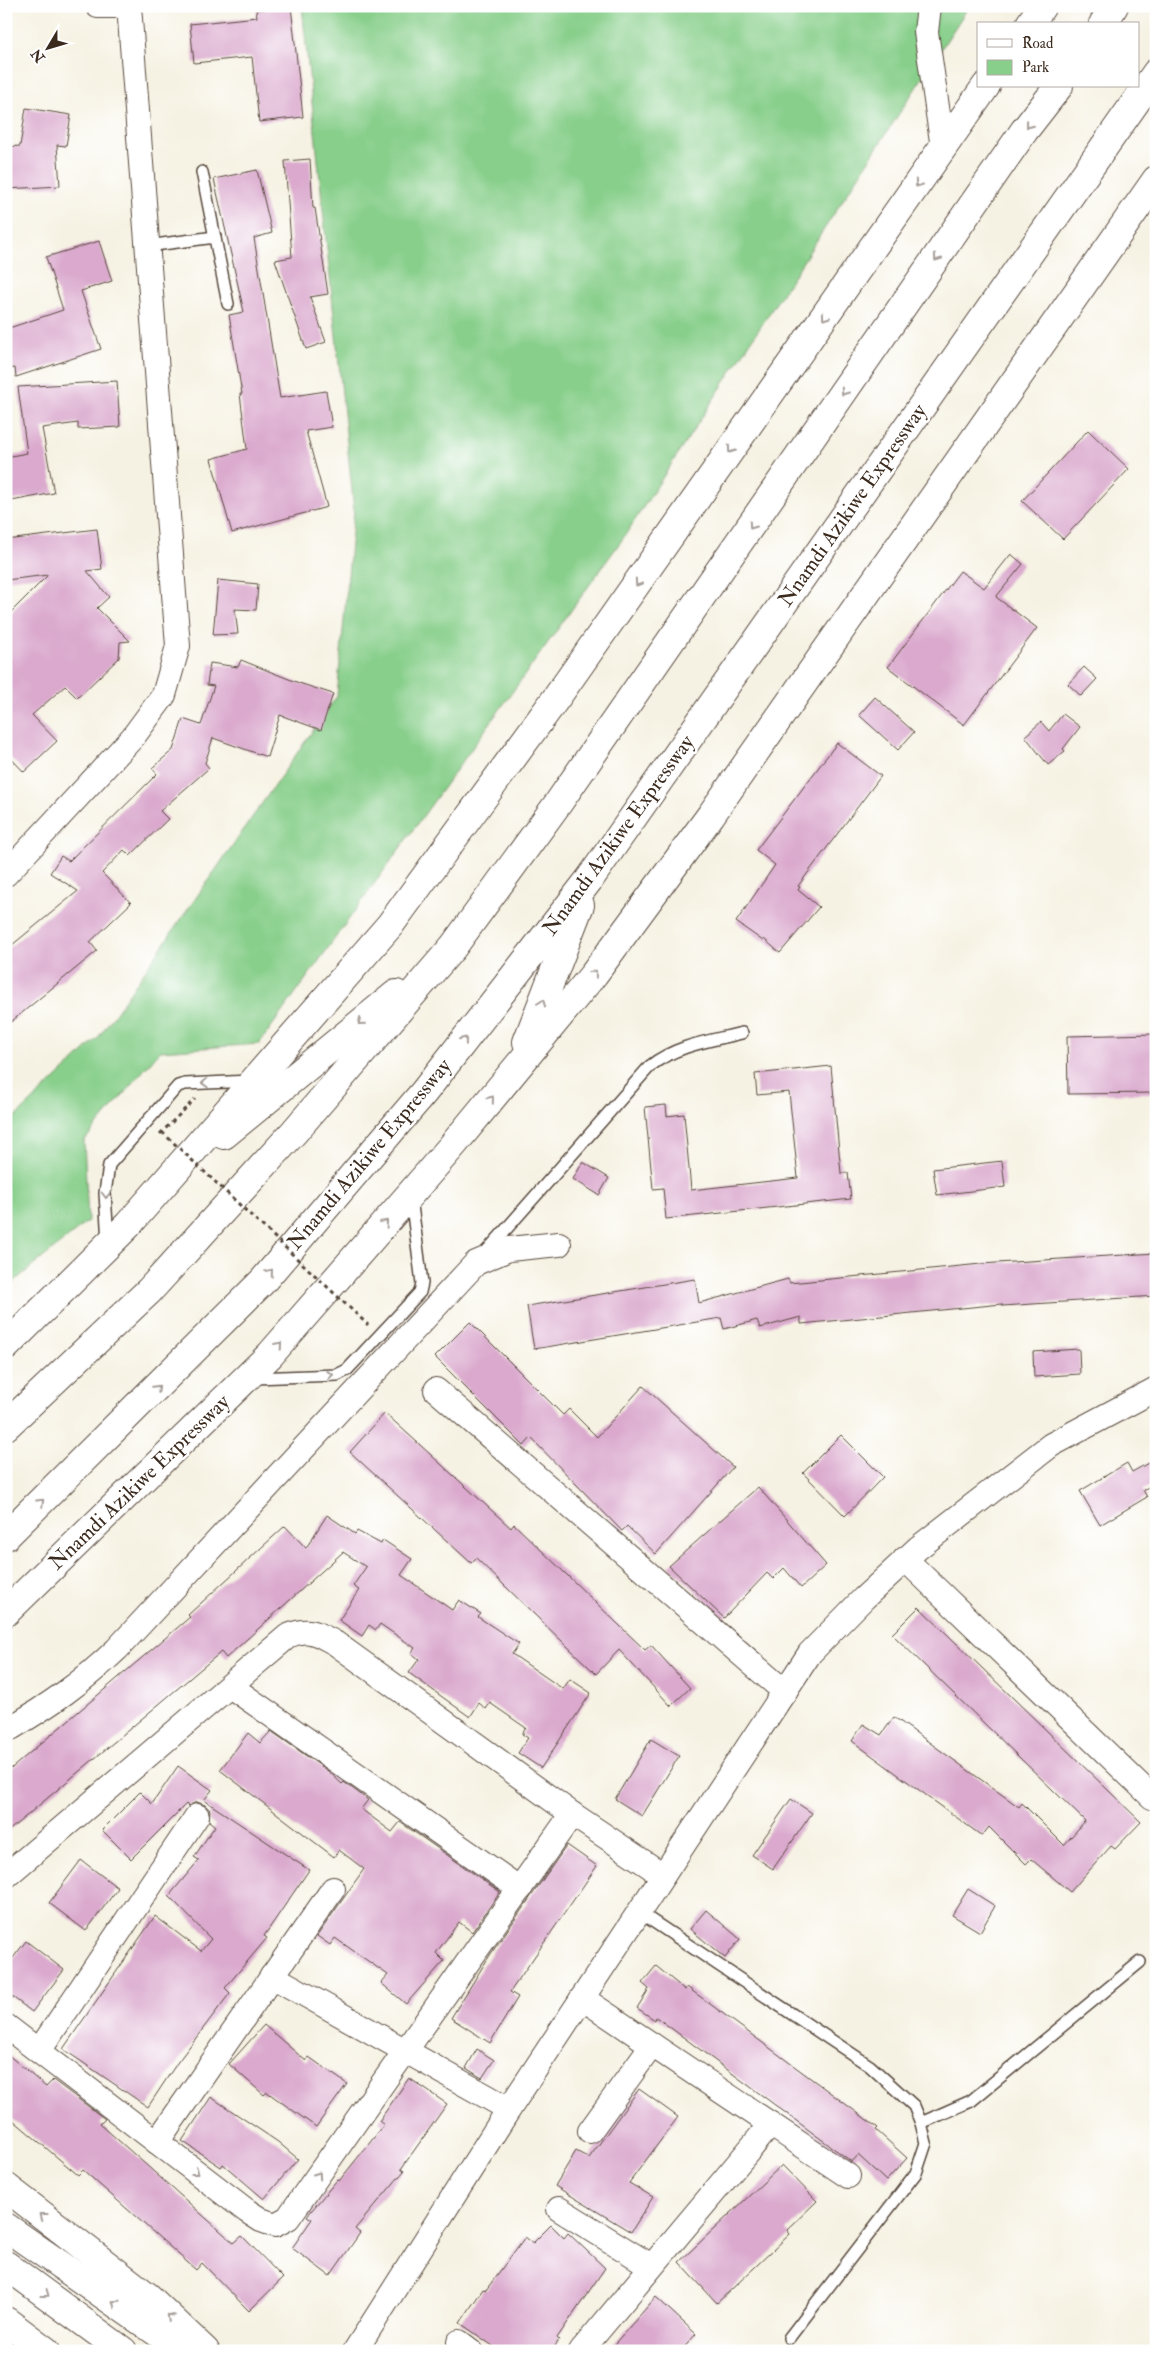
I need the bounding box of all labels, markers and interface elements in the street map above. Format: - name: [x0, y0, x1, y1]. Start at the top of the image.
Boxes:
- north arrow: [22, 22, 72, 72]
- legend: [977, 22, 1140, 88]
- text: Road: [1022, 34, 1054, 53]
- text: N: [27, 45, 49, 67]
- text: Park: [1022, 58, 1049, 77]
- one-way arrow: [1026, 119, 1035, 129]
- one-way arrow: [915, 178, 924, 188]
- one-way arrow: [934, 253, 943, 262]
- one-way arrow: [822, 311, 831, 321]
- one-way arrow: [841, 386, 850, 396]
- street label: Nnamdi Azikiwe Expressway: [772, 398, 933, 612]
- one-way arrow: [728, 444, 737, 454]
- one-way arrow: [749, 520, 758, 529]
- one-way arrow: [635, 577, 644, 587]
- street label: Nnamdi Azikiwe Expressway: [537, 729, 701, 941]
- one-way arrow: [588, 970, 596, 979]
- one-way arrow: [536, 999, 546, 1008]
- one-way arrow: [358, 1017, 367, 1026]
- one-way arrow: [459, 1037, 467, 1046]
- street label: Nnamdi Azikiwe Expressway: [281, 1053, 458, 1255]
- one-way arrow: [201, 1077, 209, 1088]
- one-way arrow: [485, 1096, 493, 1105]
- one-way arrow: [101, 1191, 111, 1199]
- one-way arrow: [380, 1219, 389, 1228]
- one-way arrow: [265, 1269, 273, 1278]
- one-way arrow: [273, 1342, 282, 1351]
- one-way arrow: [327, 1370, 335, 1381]
- one-way arrow: [151, 1385, 160, 1394]
- street label: Nnamdi Azikiwe Expressway: [43, 1388, 236, 1576]
- one-way arrow: [35, 1499, 44, 1508]
- one-way arrow: [190, 2166, 200, 2175]
- one-way arrow: [312, 2171, 321, 2181]
- one-way arrow: [39, 2213, 49, 2222]
- one-way arrow: [40, 2288, 50, 2297]
- one-way arrow: [111, 2300, 121, 2309]
- one-way arrow: [166, 2314, 175, 2323]

